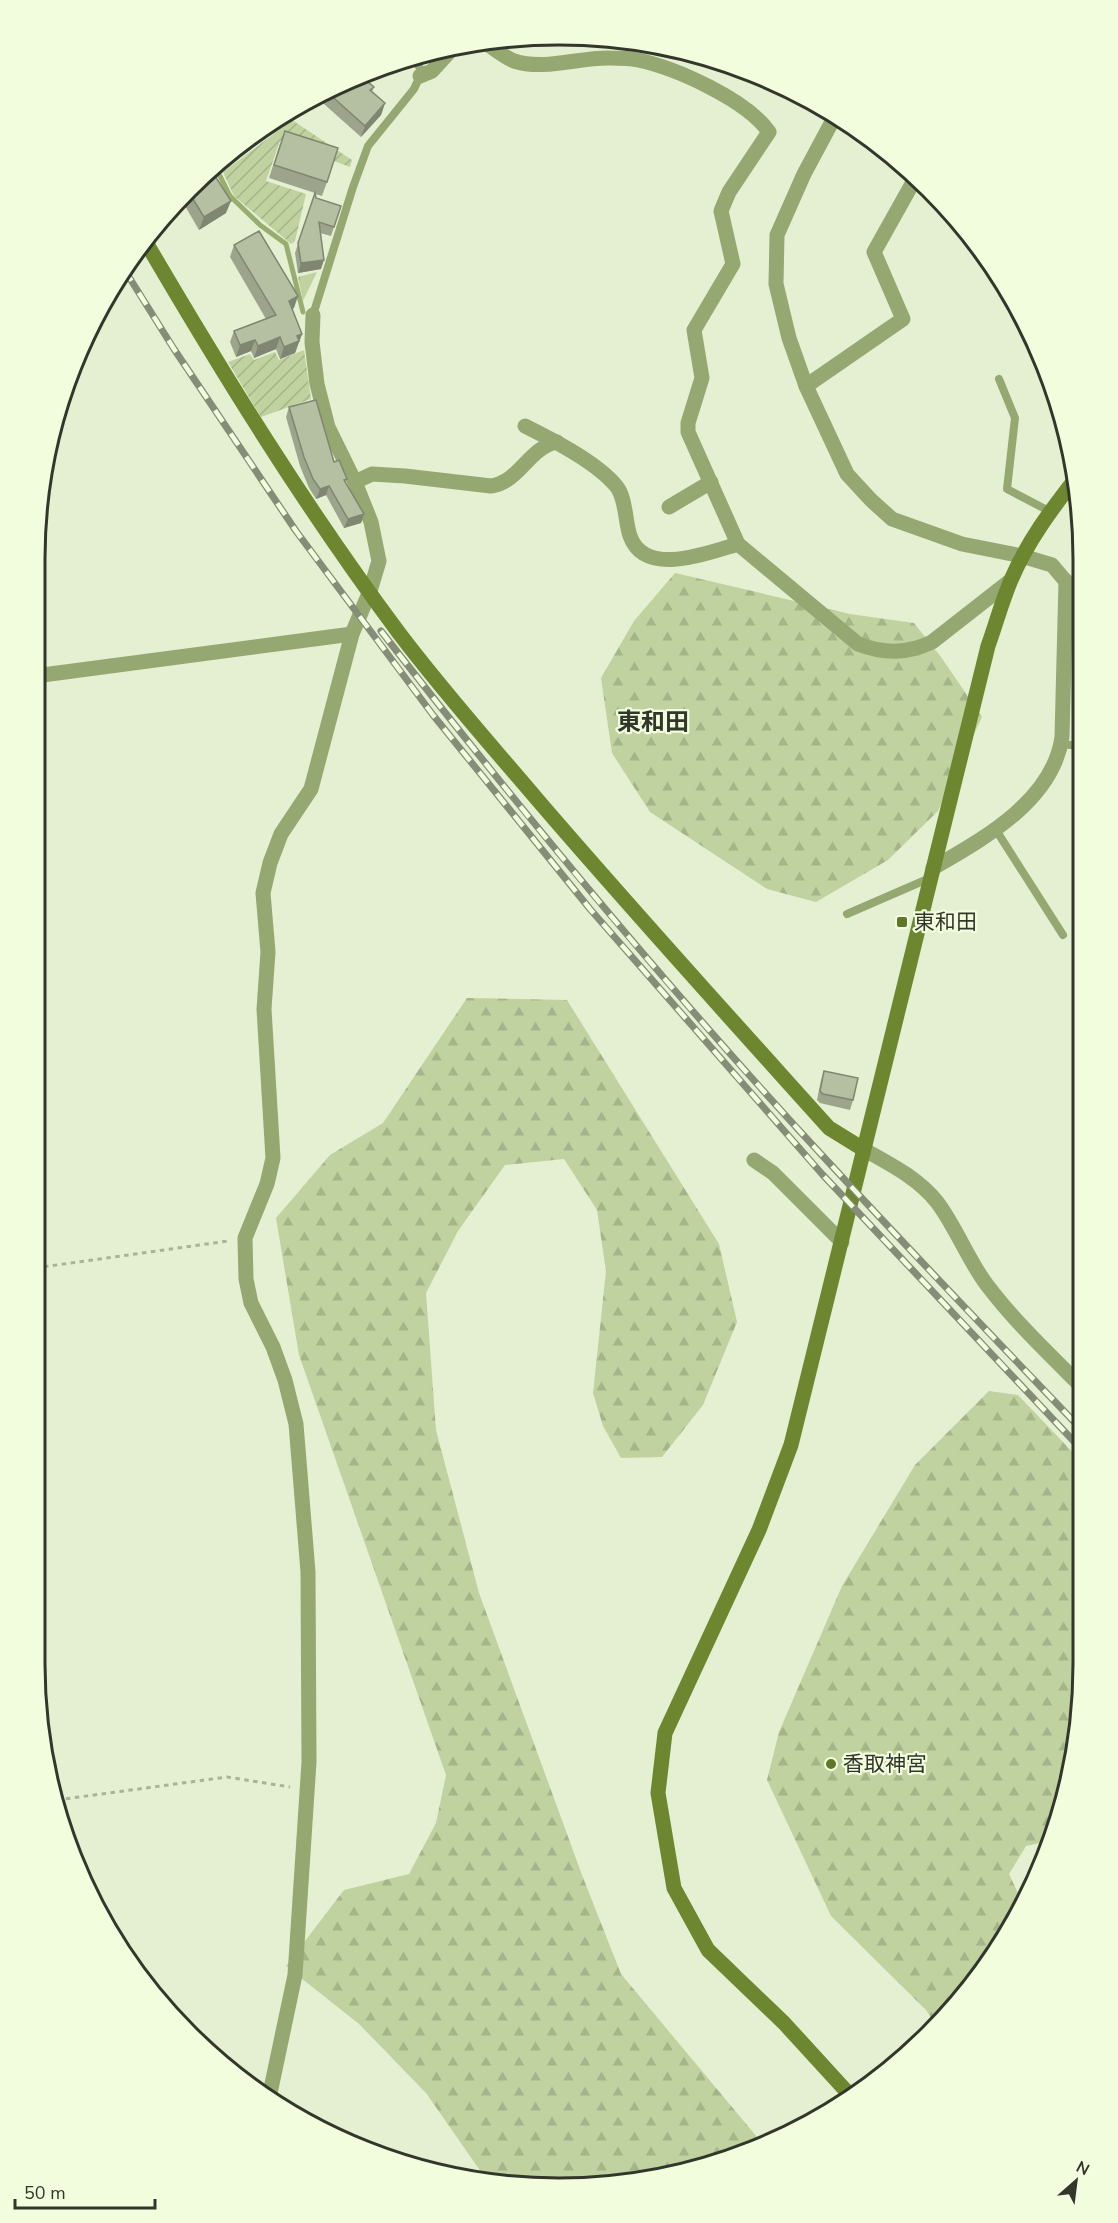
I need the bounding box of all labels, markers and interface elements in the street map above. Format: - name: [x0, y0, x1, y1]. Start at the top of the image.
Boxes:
- district label: 東和田: [617, 706, 689, 738]
- place label: 東和田: [914, 908, 977, 936]
- marker: 東和田: [895, 915, 909, 929]
- place label: 香取神宮: [843, 1750, 927, 1778]
- marker: 香取神宮: [824, 1757, 838, 1771]
- north arrow: [1046, 2151, 1106, 2211]
- text: N: [1072, 2156, 1093, 2181]
- scale bar: [15, 2172, 154, 2210]
- text: 50 m: [24, 2181, 66, 2205]

